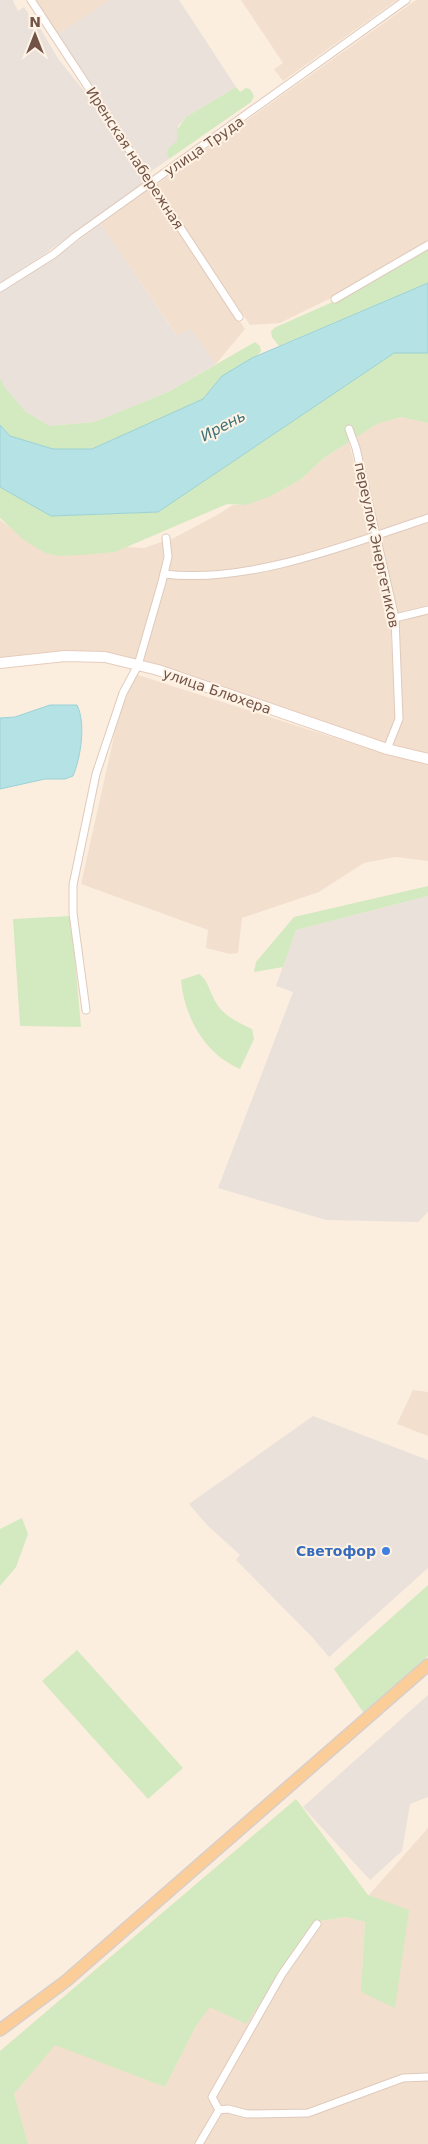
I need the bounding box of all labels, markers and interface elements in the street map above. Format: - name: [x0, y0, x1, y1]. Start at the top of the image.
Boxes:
- north arrow: [10, 10, 60, 60]
- text: N: [29, 14, 41, 30]
- street label: Иренская набережная: [83, 84, 187, 232]
- street label: улица Труда: [161, 113, 247, 179]
- water label: Ирень: [197, 407, 249, 445]
- street label: переулок Энергетиков: [352, 461, 402, 629]
- street label: улица Блюхера: [161, 665, 273, 717]
- place label: Светофор: [296, 1543, 376, 1559]
- marker: Светофор: [380, 1545, 392, 1557]

